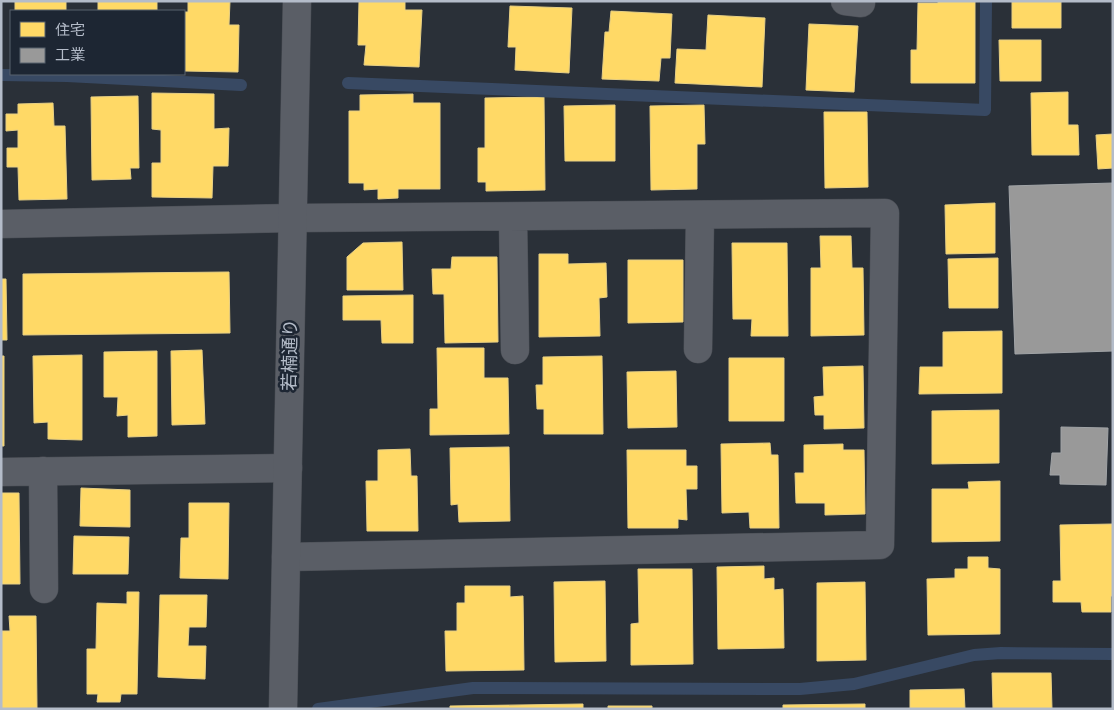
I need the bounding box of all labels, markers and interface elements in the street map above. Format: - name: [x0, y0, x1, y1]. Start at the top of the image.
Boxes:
- legend: [10, 10, 185, 75]
- text: 住宅: [55, 21, 85, 39]
- text: 工業: [55, 46, 85, 64]
- street label: 若楠通り: [278, 319, 302, 391]

